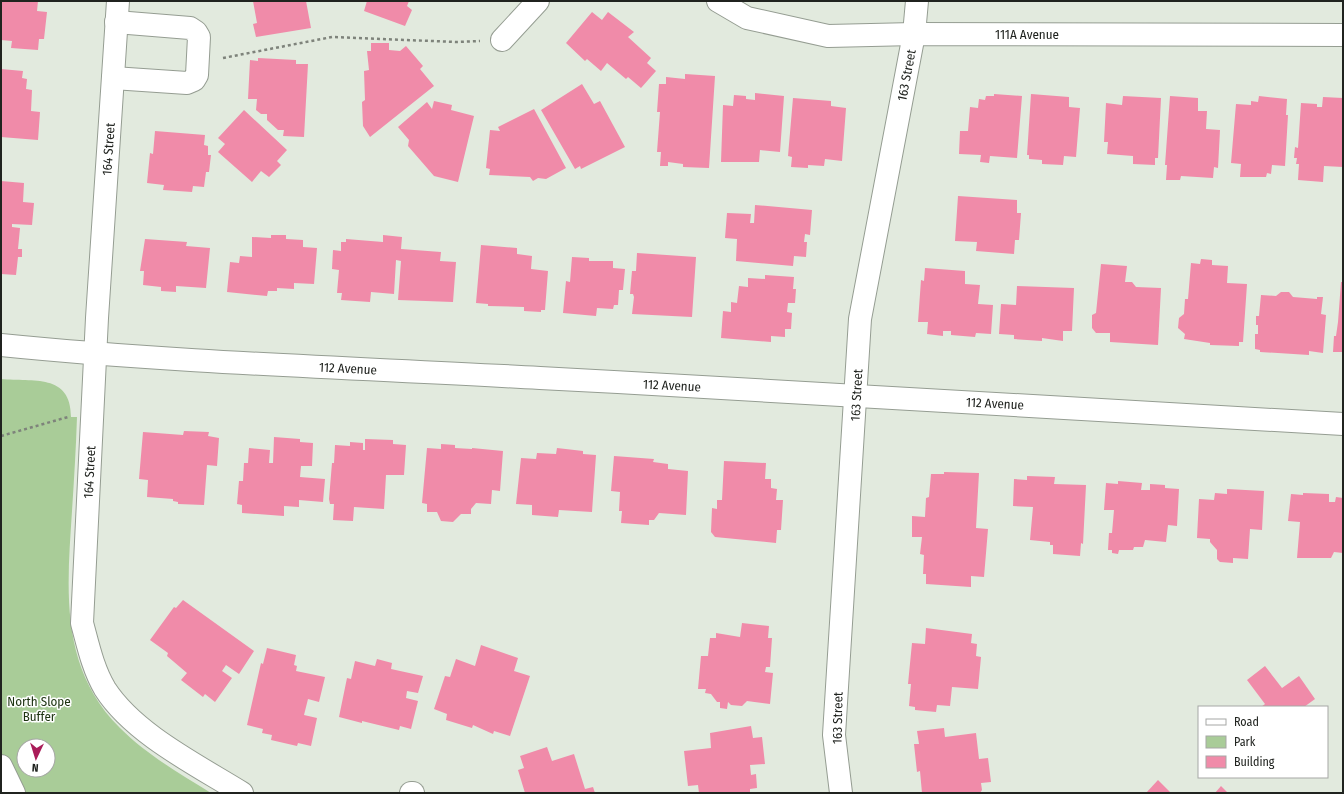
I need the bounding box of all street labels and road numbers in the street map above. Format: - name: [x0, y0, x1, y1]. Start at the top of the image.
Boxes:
- street label: 111A Avenue: [995, 27, 1059, 42]
- street label: 163 Street: [894, 47, 919, 102]
- street label: 164 Street: [99, 121, 118, 176]
- street label: 112 Avenue: [319, 359, 377, 378]
- street label: 163 Street: [848, 368, 865, 422]
- street label: 112 Avenue: [643, 376, 701, 395]
- street label: 112 Avenue: [966, 394, 1024, 413]
- street label: 164 Street: [81, 445, 98, 499]
- street label: 163 Street: [830, 691, 845, 744]

